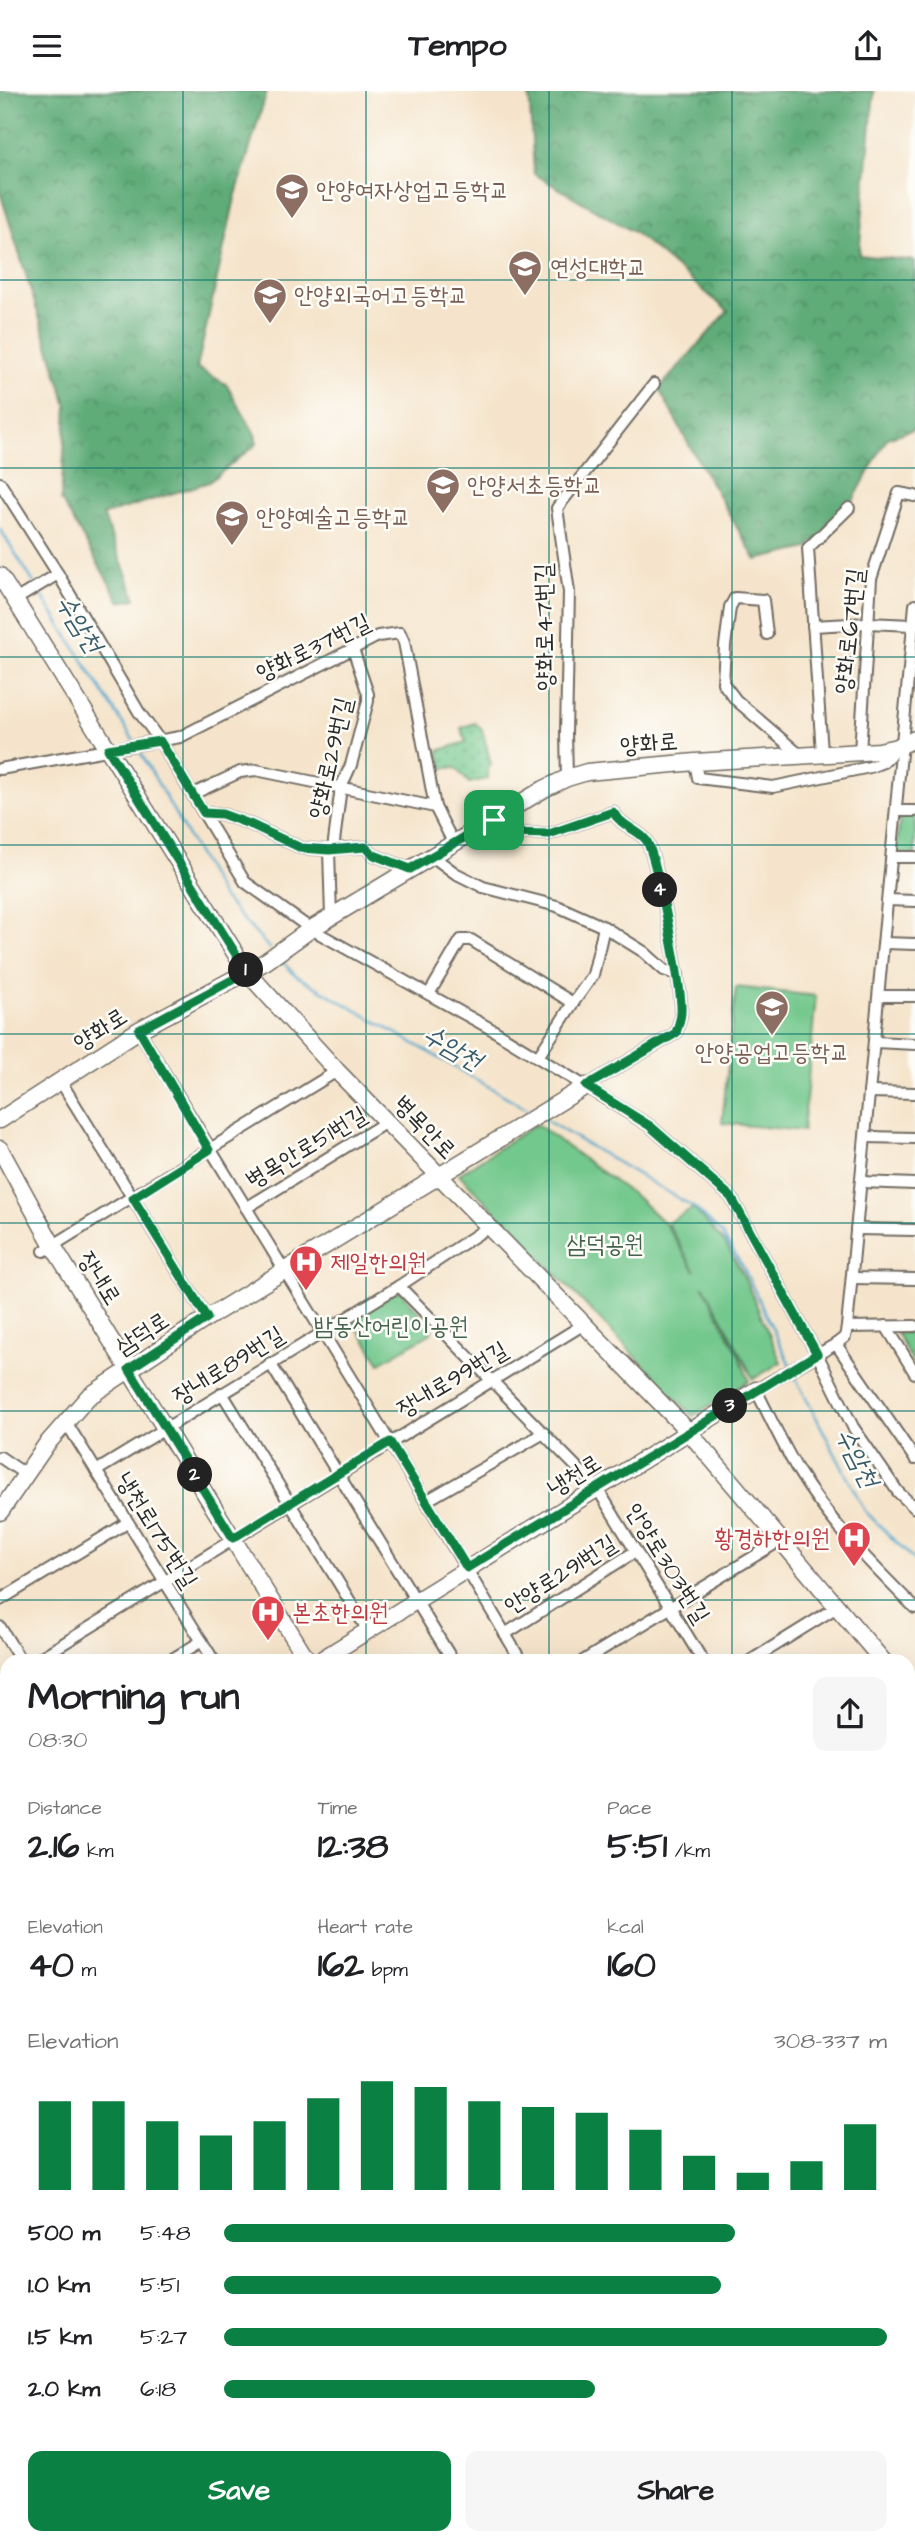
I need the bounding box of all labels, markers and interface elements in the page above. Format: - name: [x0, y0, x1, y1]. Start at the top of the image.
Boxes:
- text: Tempo: [409, 23, 506, 68]
- icon: menu: [28, 27, 66, 65]
- icon: share: [849, 27, 887, 65]
- school or university icon: 안양여자상업고등학교: [273, 171, 311, 220]
- place label: 안양여자상업고등학교: [316, 174, 509, 208]
- school or university icon: 연성대학교: [506, 248, 544, 297]
- place label: 연성대학교: [550, 251, 647, 285]
- school or university icon: 안양외국어고등학교: [251, 276, 289, 325]
- place label: 안양외국어고등학교: [294, 279, 468, 313]
- school or university icon: 안양서초등학교: [424, 466, 462, 515]
- place label: 안양서초등학교: [467, 469, 602, 503]
- school or university icon: 안양예술고등학교: [213, 498, 251, 547]
- place label: 안양예술고등학교: [256, 501, 411, 535]
- street label: 양화로47번길: [527, 563, 563, 691]
- street label: 양화로67번길: [826, 566, 874, 696]
- water label: 수암천: [47, 587, 113, 662]
- street label: 양화로37번길: [250, 606, 376, 690]
- street label: 양화로29번길: [300, 694, 361, 822]
- street label: 양화로: [619, 725, 679, 763]
- pin: [464, 790, 524, 850]
- icon: arrive: [475, 801, 513, 839]
- pin: 4: [642, 873, 678, 907]
- text: 4: [653, 876, 666, 903]
- pin: 1: [229, 953, 264, 987]
- text: 1: [244, 956, 247, 983]
- school or university icon: 안양공업고등학교: [753, 988, 791, 1037]
- street label: 양화로: [67, 1000, 134, 1060]
- water label: 수암천: [416, 1017, 491, 1081]
- place label: 안양공업고등학교: [695, 1036, 849, 1070]
- street label: 병목안로: [385, 1088, 463, 1167]
- street label: 병목안로51번길: [239, 1098, 374, 1197]
- park label: 삼덕공원: [566, 1228, 644, 1262]
- hospital icon: 제일한의원: [287, 1243, 325, 1292]
- street label: 장내로: [69, 1245, 129, 1312]
- place label: 제일한의원: [330, 1246, 427, 1280]
- street label: 삼덕로: [109, 1304, 176, 1364]
- park label: 밤동산어린이공원: [314, 1310, 468, 1344]
- street label: 장내로89번길: [166, 1318, 291, 1414]
- street label: 장내로99번길: [391, 1333, 514, 1426]
- pin: 3: [712, 1389, 748, 1423]
- text: 3: [725, 1392, 734, 1419]
- water label: 수암천: [827, 1421, 889, 1496]
- street label: 냉천로: [541, 1446, 608, 1506]
- pin: 2: [178, 1457, 212, 1493]
- text: 2: [189, 1461, 200, 1488]
- street label: 냉천로175번길: [107, 1466, 205, 1595]
- street label: 안양로303번길: [617, 1497, 718, 1630]
- hospital icon: 황경하한의원: [835, 1519, 873, 1568]
- place label: 황경하한의원: [714, 1522, 830, 1556]
- street label: 안양로291번길: [498, 1527, 623, 1623]
- hospital icon: 본초한의원: [249, 1593, 287, 1642]
- place label: 본초한의원: [292, 1596, 389, 1630]
- text: Morning run: [28, 1672, 240, 1724]
- button: share: [813, 1677, 887, 1751]
- text: 08:30: [28, 1724, 87, 1756]
- text: Distance: [28, 1795, 102, 1822]
- text: Time: [318, 1795, 357, 1822]
- text: Pace: [607, 1795, 651, 1822]
- text: 2.16: [28, 1822, 79, 1871]
- text: 12:38: [318, 1822, 389, 1871]
- text: 5:51: [607, 1822, 667, 1871]
- text: km: [79, 1838, 113, 1865]
- text: /km: [667, 1838, 710, 1865]
- text: Elevation: [28, 1914, 103, 1941]
- text: Heart rate: [318, 1914, 413, 1941]
- text: kcal: [607, 1914, 644, 1941]
- text: 40: [28, 1941, 74, 1990]
- text: 162: [318, 1941, 364, 1990]
- text: 160: [607, 1941, 656, 1990]
- text: m: [74, 1957, 96, 1984]
- text: bpm: [364, 1957, 408, 1984]
- text: Elevation: [28, 2025, 119, 2057]
- text: 308–337 m: [774, 2025, 887, 2057]
- text: 500 m: [28, 2217, 100, 2249]
- text: 5:48: [140, 2217, 191, 2249]
- text: 1.0 km: [28, 2269, 90, 2301]
- text: 5:51: [140, 2269, 179, 2301]
- text: 1.5 km: [28, 2321, 92, 2353]
- text: 5:27: [140, 2321, 187, 2353]
- text: 2.0 km: [28, 2373, 100, 2405]
- text: 6:18: [140, 2373, 176, 2405]
- button: Save: [28, 2451, 451, 2531]
- button: Share: [465, 2451, 887, 2531]

